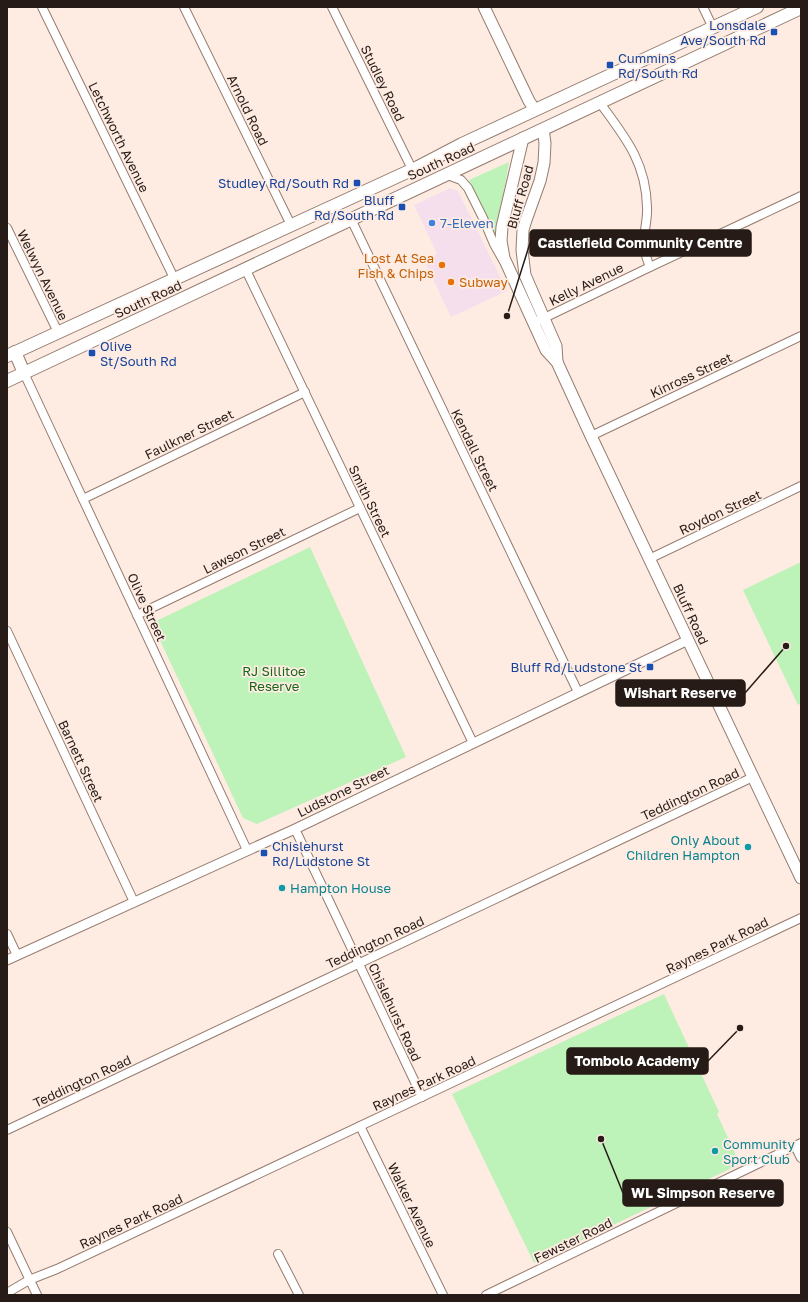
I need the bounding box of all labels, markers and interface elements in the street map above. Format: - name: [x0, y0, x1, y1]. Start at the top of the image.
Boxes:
- place label: Lonsdale Ave/South Rd: [680, 17, 766, 48]
- marker: Lonsdale Ave/South Rd: [769, 27, 779, 37]
- street label: Studley Road: [358, 42, 408, 124]
- place label: Cummins Rd/South Rd: [618, 50, 698, 81]
- marker: Cummins Rd/South Rd: [605, 60, 615, 70]
- street label: Arnold Road: [224, 72, 272, 148]
- street label: Letchworth Avenue: [85, 79, 153, 195]
- street label: South Road: [405, 138, 477, 184]
- street label: Bluff Road: [503, 163, 537, 231]
- place label: Studley Rd/South Rd: [218, 175, 349, 191]
- marker: Studley Rd/South Rd: [352, 178, 362, 188]
- place label: Bluff Rd/South Rd: [314, 192, 394, 223]
- marker: Bluff Rd/South Rd: [397, 202, 407, 212]
- place label: 7-Eleven: [440, 215, 494, 231]
- marker: 7-Eleven: [427, 218, 437, 228]
- street label: Welwyn Avenue: [14, 227, 72, 323]
- callout: Castlefield Community Centre: [530, 230, 751, 256]
- text: Castlefield Community Centre: [537, 234, 743, 251]
- place label: Lost At Sea Fish & Chips: [357, 250, 434, 281]
- street label: Kelly Avenue: [546, 259, 626, 309]
- marker: Lost At Sea Fish & Chips: [437, 260, 447, 270]
- place label: Subway: [459, 274, 508, 290]
- street label: South Road: [112, 276, 184, 322]
- marker: Subway: [446, 277, 456, 287]
- place label: Olive St/South Rd: [100, 338, 177, 369]
- marker: Olive St/South Rd: [87, 348, 97, 358]
- street label: Kinross Street: [647, 349, 735, 401]
- street label: Faulkner Street: [142, 406, 236, 462]
- street label: Kendall Street: [448, 406, 502, 494]
- street label: Smith Street: [346, 462, 394, 540]
- street label: Roydon Street: [676, 486, 764, 538]
- street label: Lawson Street: [200, 523, 288, 577]
- street label: Olive Street: [124, 570, 170, 644]
- street label: Bluff Road: [670, 581, 712, 647]
- place label: Bluff Rd/Ludstone St: [511, 659, 642, 675]
- marker: Bluff Rd/Ludstone St: [645, 662, 655, 672]
- park label: RJ Sillitoe Reserve: [242, 663, 306, 694]
- callout: Wishart Reserve: [616, 680, 745, 706]
- text: Wishart Reserve: [623, 684, 737, 701]
- street label: Barnett Street: [55, 717, 107, 805]
- street label: Ludstone Street: [294, 762, 392, 820]
- street label: Teddington Road: [639, 764, 741, 824]
- place label: Only About Children Hampton: [626, 832, 740, 863]
- place label: Chislehurst Rd/Ludstone St: [272, 838, 370, 869]
- marker: Only About Children Hampton: [743, 842, 753, 852]
- marker: Chislehurst Rd/Ludstone St: [259, 848, 269, 858]
- place label: Hampton House: [290, 880, 391, 896]
- marker: Hampton House: [277, 883, 287, 893]
- street label: Teddington Road: [324, 912, 426, 972]
- street label: Raynes Park Road: [663, 913, 771, 977]
- street label: Chislehurst Road: [365, 960, 425, 1064]
- callout: Tombolo Academy: [567, 1048, 708, 1074]
- street label: Teddington Road: [31, 1051, 133, 1111]
- street label: Raynes Park Road: [370, 1052, 478, 1114]
- text: Tombolo Academy: [574, 1052, 700, 1069]
- place label: Community Sport Club: [723, 1136, 795, 1167]
- marker: Community Sport Club: [710, 1146, 720, 1156]
- street label: Walker Avenue: [385, 1160, 439, 1250]
- callout: WL Simpson Reserve: [623, 1180, 783, 1206]
- text: WL Simpson Reserve: [631, 1184, 775, 1201]
- street label: Raynes Park Road: [77, 1190, 185, 1252]
- street label: Fewster Road: [531, 1214, 615, 1266]

